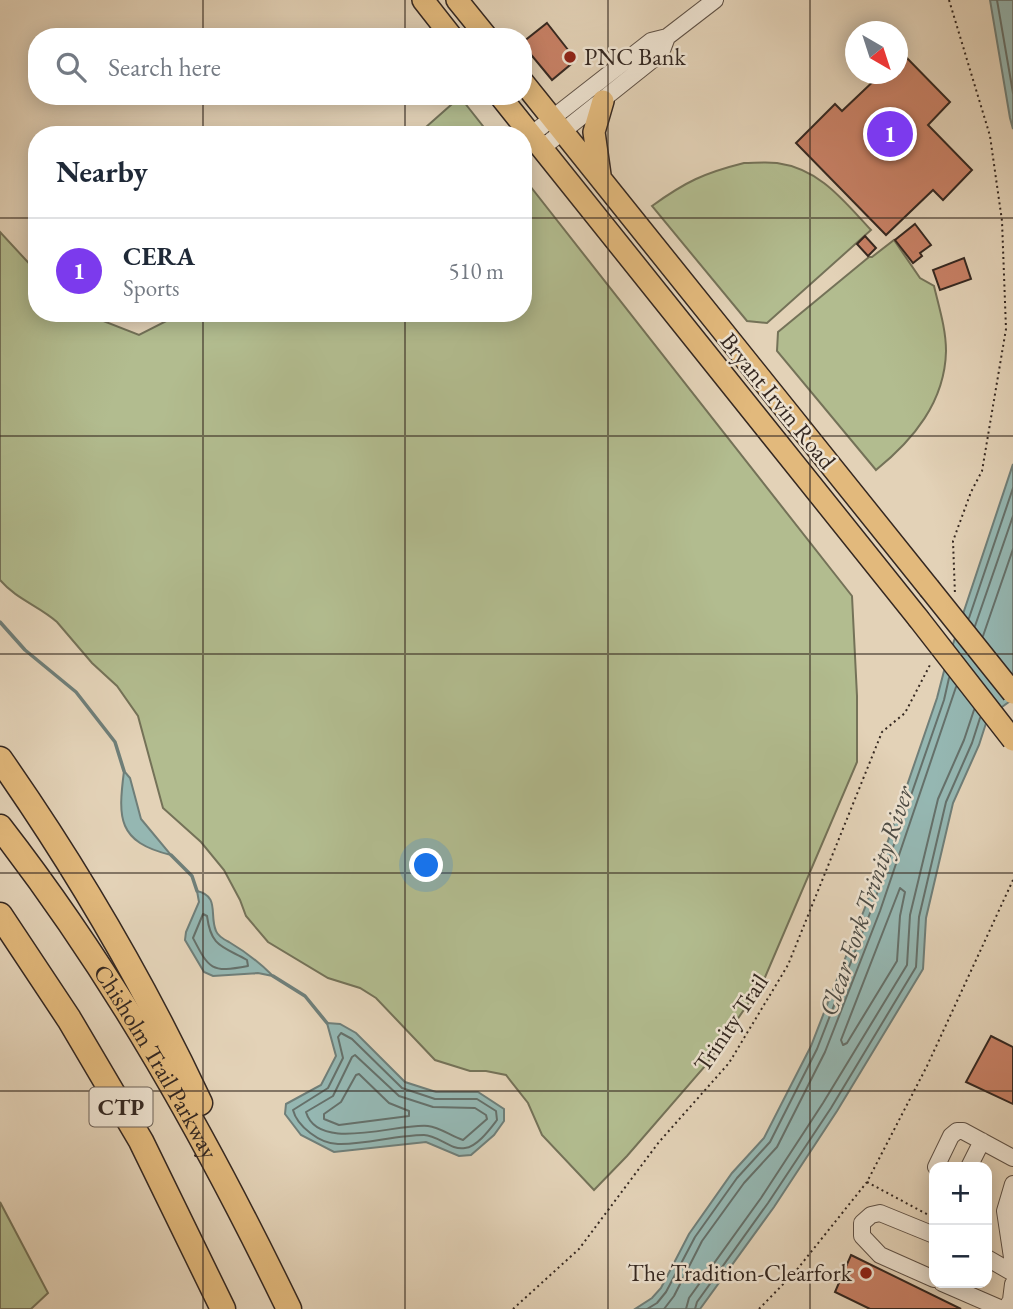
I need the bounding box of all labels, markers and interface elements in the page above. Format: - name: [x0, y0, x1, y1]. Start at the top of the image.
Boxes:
- north arrow: [845, 21, 908, 84]
- search box: [28, 28, 532, 105]
- place label: PNC Bank: [584, 41, 686, 72]
- icon: search: [52, 48, 90, 86]
- marker: PNC Bank: [562, 49, 578, 65]
- text: Search here: [108, 50, 221, 84]
- pin: 1: [867, 108, 913, 160]
- text: Nearby: [56, 152, 148, 191]
- text: CERA: [123, 239, 195, 273]
- text: 1: [73, 256, 85, 286]
- text: 510 m: [448, 256, 504, 286]
- text: Sports: [123, 273, 179, 303]
- street label: Bryant Irvin Road: [714, 326, 844, 476]
- water label: Clear Fork Trinity River: [811, 780, 922, 1020]
- your location: [409, 848, 443, 882]
- street label: Chisholm Trail Parkway: [87, 958, 226, 1165]
- street label: Trinity Trail: [686, 967, 775, 1078]
- road number: CTP: [90, 1088, 152, 1126]
- map controls: [929, 1162, 992, 1288]
- button: +: [929, 1162, 992, 1225]
- button: −: [929, 1225, 992, 1288]
- place label: The Tradition-Clearfork: [628, 1257, 853, 1288]
- marker: The Tradition-Clearfork: [858, 1265, 874, 1281]

